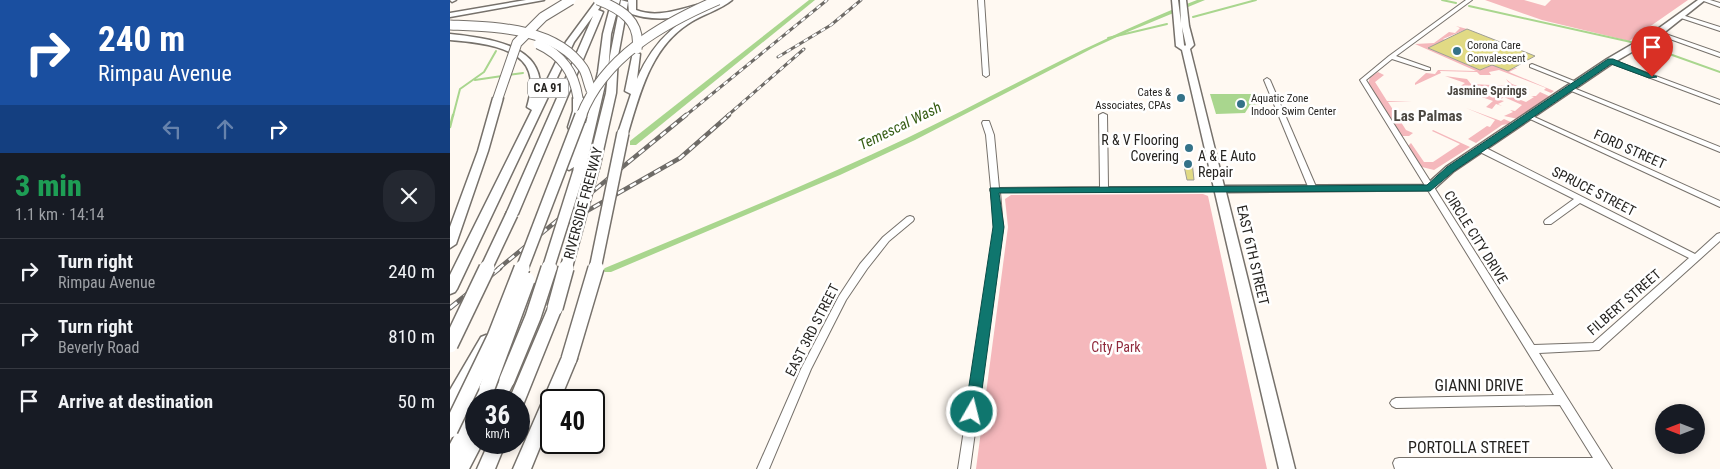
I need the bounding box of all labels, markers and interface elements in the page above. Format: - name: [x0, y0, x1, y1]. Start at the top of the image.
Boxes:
- text: 240 m: [98, 19, 185, 60]
- icon: right: [15, 20, 80, 85]
- pin: [1631, 26, 1673, 77]
- icon: arrive: [1638, 33, 1666, 61]
- place label: Corona Care Convalescent: [1467, 39, 1526, 65]
- marker: Corona Care Convalescent: [1451, 45, 1463, 57]
- text: Rimpau Avenue: [98, 61, 232, 86]
- road number: CA 91: [528, 78, 568, 98]
- district label: Jasmine Springs: [1447, 84, 1528, 98]
- place label: Cates & Associates, CPAs: [1095, 86, 1171, 112]
- marker: Cates & Associates, CPAs: [1175, 92, 1187, 104]
- place label: Aquatic Zone Indoor Swim Center: [1251, 92, 1337, 118]
- water label: Temescal Wash: [856, 98, 944, 154]
- marker: Aquatic Zone Indoor Swim Center: [1235, 98, 1247, 110]
- district label: Las Palmas: [1394, 107, 1463, 125]
- icon: left: [158, 115, 186, 143]
- icon: ahead: [211, 115, 239, 143]
- icon: right: [264, 115, 292, 143]
- street label: FORD STREET: [1592, 126, 1668, 172]
- place label: R & V Flooring Covering: [1101, 132, 1179, 164]
- marker: R & V Flooring Covering: [1183, 142, 1195, 154]
- street label: RIVERSIDE FREEWAY: [560, 145, 606, 261]
- place label: A & E Auto Repair: [1198, 148, 1256, 180]
- marker: A & E Auto Repair: [1182, 158, 1194, 170]
- street label: SPRUCE STREET: [1549, 163, 1639, 219]
- text: 3 min: [15, 168, 82, 203]
- button: close: [383, 170, 435, 222]
- street label: CIRCLE CITY DRIVE: [1441, 188, 1511, 286]
- street label: EAST 6TH STREET: [1234, 204, 1272, 306]
- text: 1.1 km · 14:14: [15, 205, 105, 224]
- text: Turn right: [58, 250, 133, 273]
- icon: right: [15, 257, 43, 285]
- text: 240 m: [388, 260, 435, 283]
- street label: FILBERT STREET: [1584, 266, 1664, 338]
- text: Rimpau Avenue: [58, 273, 155, 292]
- street label: EAST 3RD STREET: [782, 281, 842, 379]
- text: Turn right: [58, 315, 133, 338]
- icon: right: [15, 322, 43, 350]
- text: 810 m: [388, 325, 435, 348]
- text: Beverly Road: [58, 338, 139, 357]
- park label: City Park: [1091, 339, 1141, 355]
- street label: GIANNI DRIVE: [1435, 376, 1523, 395]
- position arrow: [945, 385, 997, 437]
- icon: arrive: [15, 387, 43, 415]
- speed limit sign: 40: [540, 389, 605, 454]
- text: Arrive at destination: [58, 390, 213, 413]
- text: 50 m: [398, 390, 435, 413]
- text: 36: [485, 401, 510, 430]
- north arrow: [1655, 404, 1705, 454]
- map controls: [1655, 404, 1705, 454]
- text: km/h: [485, 427, 510, 441]
- street label: PORTOLLA STREET: [1408, 438, 1530, 457]

